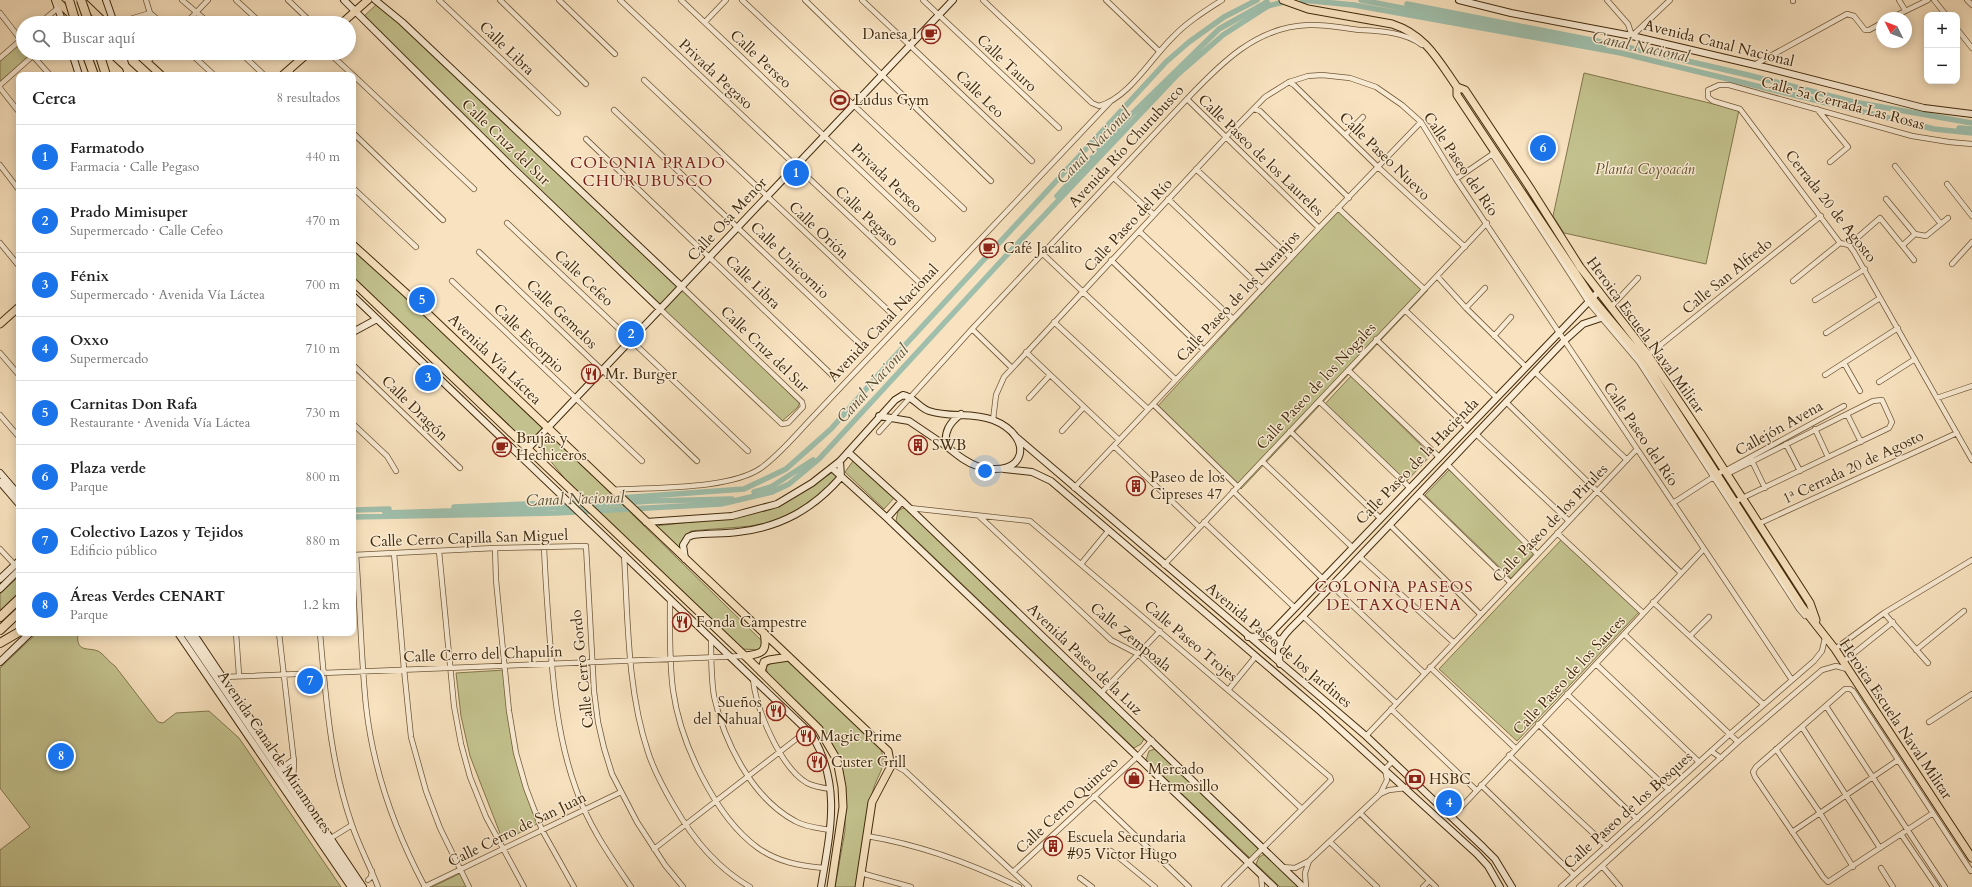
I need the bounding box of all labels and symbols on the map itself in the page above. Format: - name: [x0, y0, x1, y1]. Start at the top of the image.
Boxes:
- north arrow: [1876, 12, 1912, 48]
- street label: Avenida Canal Nacional: [1642, 16, 1796, 70]
- street label: Calle Libra: [475, 17, 539, 80]
- cafe icon: Danesa I: [920, 23, 942, 45]
- place label: Danesa I: [862, 24, 917, 44]
- street label: Calle Perseo: [726, 25, 796, 93]
- water label: Canal Nacional: [1591, 26, 1691, 66]
- street label: Calle Tauro: [972, 30, 1042, 96]
- street label: Privada Pegaso: [675, 34, 757, 114]
- street label: Calle Leo: [951, 66, 1009, 122]
- street label: Calle 5a Cerrada Las Rosas: [1759, 72, 1927, 134]
- street label: Avenida Río Churubusco: [1064, 80, 1188, 212]
- sports icon: Ludus Gym: [829, 89, 851, 111]
- place label: Ludus Gym: [854, 90, 929, 110]
- street label: Calle Paseo de los Laureles: [1194, 90, 1328, 220]
- street label: Calle Cruz del Sur: [457, 94, 555, 190]
- water label: Canal Nacional: [1052, 102, 1136, 189]
- street label: Calle Paseo Nuevo: [1335, 107, 1435, 205]
- street label: Calle Paseo del Río: [1419, 108, 1503, 220]
- pin: 6: [1530, 133, 1556, 163]
- street label: Privada Perseo: [847, 139, 927, 217]
- street label: Cerrada 20 de Agosto: [1781, 146, 1881, 266]
- district label: COLONIA PRADO CHURUBUSCO: [570, 152, 726, 192]
- pin: 1: [783, 158, 809, 188]
- park label: Planta Coyoacán: [1595, 159, 1695, 179]
- street label: Calle Osa Menor: [683, 172, 771, 265]
- street label: Calle Paseo del Río: [1079, 174, 1177, 276]
- street label: Calle Pegaso: [831, 181, 903, 251]
- street label: Calle Orión: [784, 197, 854, 263]
- street label: Calle Unicornio: [746, 217, 834, 303]
- street label: Calle Paseo de los Naranjos: [1172, 226, 1304, 366]
- street label: Calle San Alfredo: [1678, 233, 1776, 319]
- cafe icon: Café Jacalito: [978, 237, 1000, 259]
- place label: Café Jacalito: [1003, 238, 1082, 258]
- street label: Calle Cefeo: [550, 245, 618, 311]
- street label: Calle Libra: [721, 251, 785, 314]
- street label: Heroica Escuela Naval Militar: [1582, 253, 1710, 418]
- street label: Avenida Canal Nacional: [824, 260, 942, 386]
- street label: Calle Gemelos: [522, 275, 602, 353]
- pin: 5: [409, 285, 435, 315]
- street label: Calle Escorpio: [489, 299, 569, 377]
- street label: Calle Cruz del Sur: [716, 301, 814, 397]
- street label: Avenida Vía Láctea: [444, 309, 546, 409]
- street label: Calle Paseo de los Nogales: [1252, 318, 1380, 454]
- pin: 2: [618, 319, 644, 349]
- water label: Canal Nacional: [832, 340, 912, 426]
- pin: 3: [415, 363, 441, 393]
- restaurant icon: Mr. Burger: [580, 363, 602, 385]
- place label: Mr. Burger: [605, 364, 678, 384]
- street label: Calle Dragón: [377, 371, 453, 445]
- street label: Calle Paseo del Río: [1599, 378, 1683, 490]
- street label: Calle Paseo de la Hacienda: [1351, 393, 1483, 529]
- street label: Callejón Avena: [1732, 395, 1827, 460]
- street label: 1ª Cerrada 20 de Agosto: [1779, 425, 1927, 509]
- place label: Brujas y Hechiceros: [516, 428, 587, 465]
- building icon: SWB: [907, 434, 929, 456]
- place label: SWB: [932, 435, 966, 455]
- cafe icon: Brujas y Hechiceros: [491, 436, 513, 458]
- street label: Calle Paseo de los Pirules: [1488, 459, 1612, 587]
- your location: [975, 461, 995, 481]
- place label: Paseo de los Cipreses 47: [1150, 467, 1225, 504]
- building icon: Paseo de los Cipreses 47: [1125, 475, 1147, 497]
- water label: Canal Nacional: [525, 486, 625, 512]
- street label: Calle Cerro Capilla San Miguel: [370, 525, 569, 551]
- district label: COLONIA PASEOS DE TAXQUEÑA: [1315, 576, 1473, 616]
- street label: Avenida Paseo de los Jardines: [1202, 578, 1356, 712]
- street label: Calle Paseo Trojes: [1140, 596, 1242, 686]
- street label: Calle Zempoala: [1086, 598, 1176, 676]
- street label: Avenida Paseo de la Luz: [1023, 599, 1147, 719]
- street label: Calle Cerro Gordo: [566, 609, 598, 729]
- restaurant icon: Fonda Campestre: [671, 611, 693, 633]
- street label: Calle Paseo de los Sauces: [1508, 611, 1630, 739]
- place label: Fonda Campestre: [696, 612, 807, 632]
- street label: Heroica Escuela Naval Militar: [1835, 635, 1957, 803]
- street label: Calle Cerro del Chapulín: [403, 641, 563, 667]
- pin: 7: [297, 666, 323, 696]
- street label: Avenida Canal de Miramontes: [213, 667, 337, 837]
- place label: Sueños del Nahual: [693, 692, 762, 729]
- restaurant icon: Sueños del Nahual: [765, 700, 787, 722]
- restaurant icon: Magic Prime: [795, 725, 817, 747]
- place label: Magic Prime: [820, 726, 902, 746]
- pin: 8: [48, 741, 74, 771]
- street label: Calle Paseo de los Bosques: [1559, 747, 1697, 873]
- restaurant icon: Custer Grill: [806, 751, 828, 773]
- place label: Custer Grill: [831, 752, 906, 772]
- street label: Calle Cerro Quinceo: [1011, 752, 1123, 858]
- place label: Mercado Hermosillo: [1148, 759, 1219, 796]
- shop icon: Mercado Hermosillo: [1123, 767, 1145, 789]
- bank icon: HSBC: [1404, 768, 1426, 790]
- place label: HSBC: [1429, 769, 1471, 789]
- street label: Calle Cerro de San Juan: [445, 787, 590, 871]
- pin: 4: [1436, 788, 1462, 818]
- place label: Escuela Secundaria #95 Victor Hugo: [1067, 827, 1187, 864]
- building icon: Escuela Secundaria #95 Victor Hugo: [1042, 835, 1064, 857]

